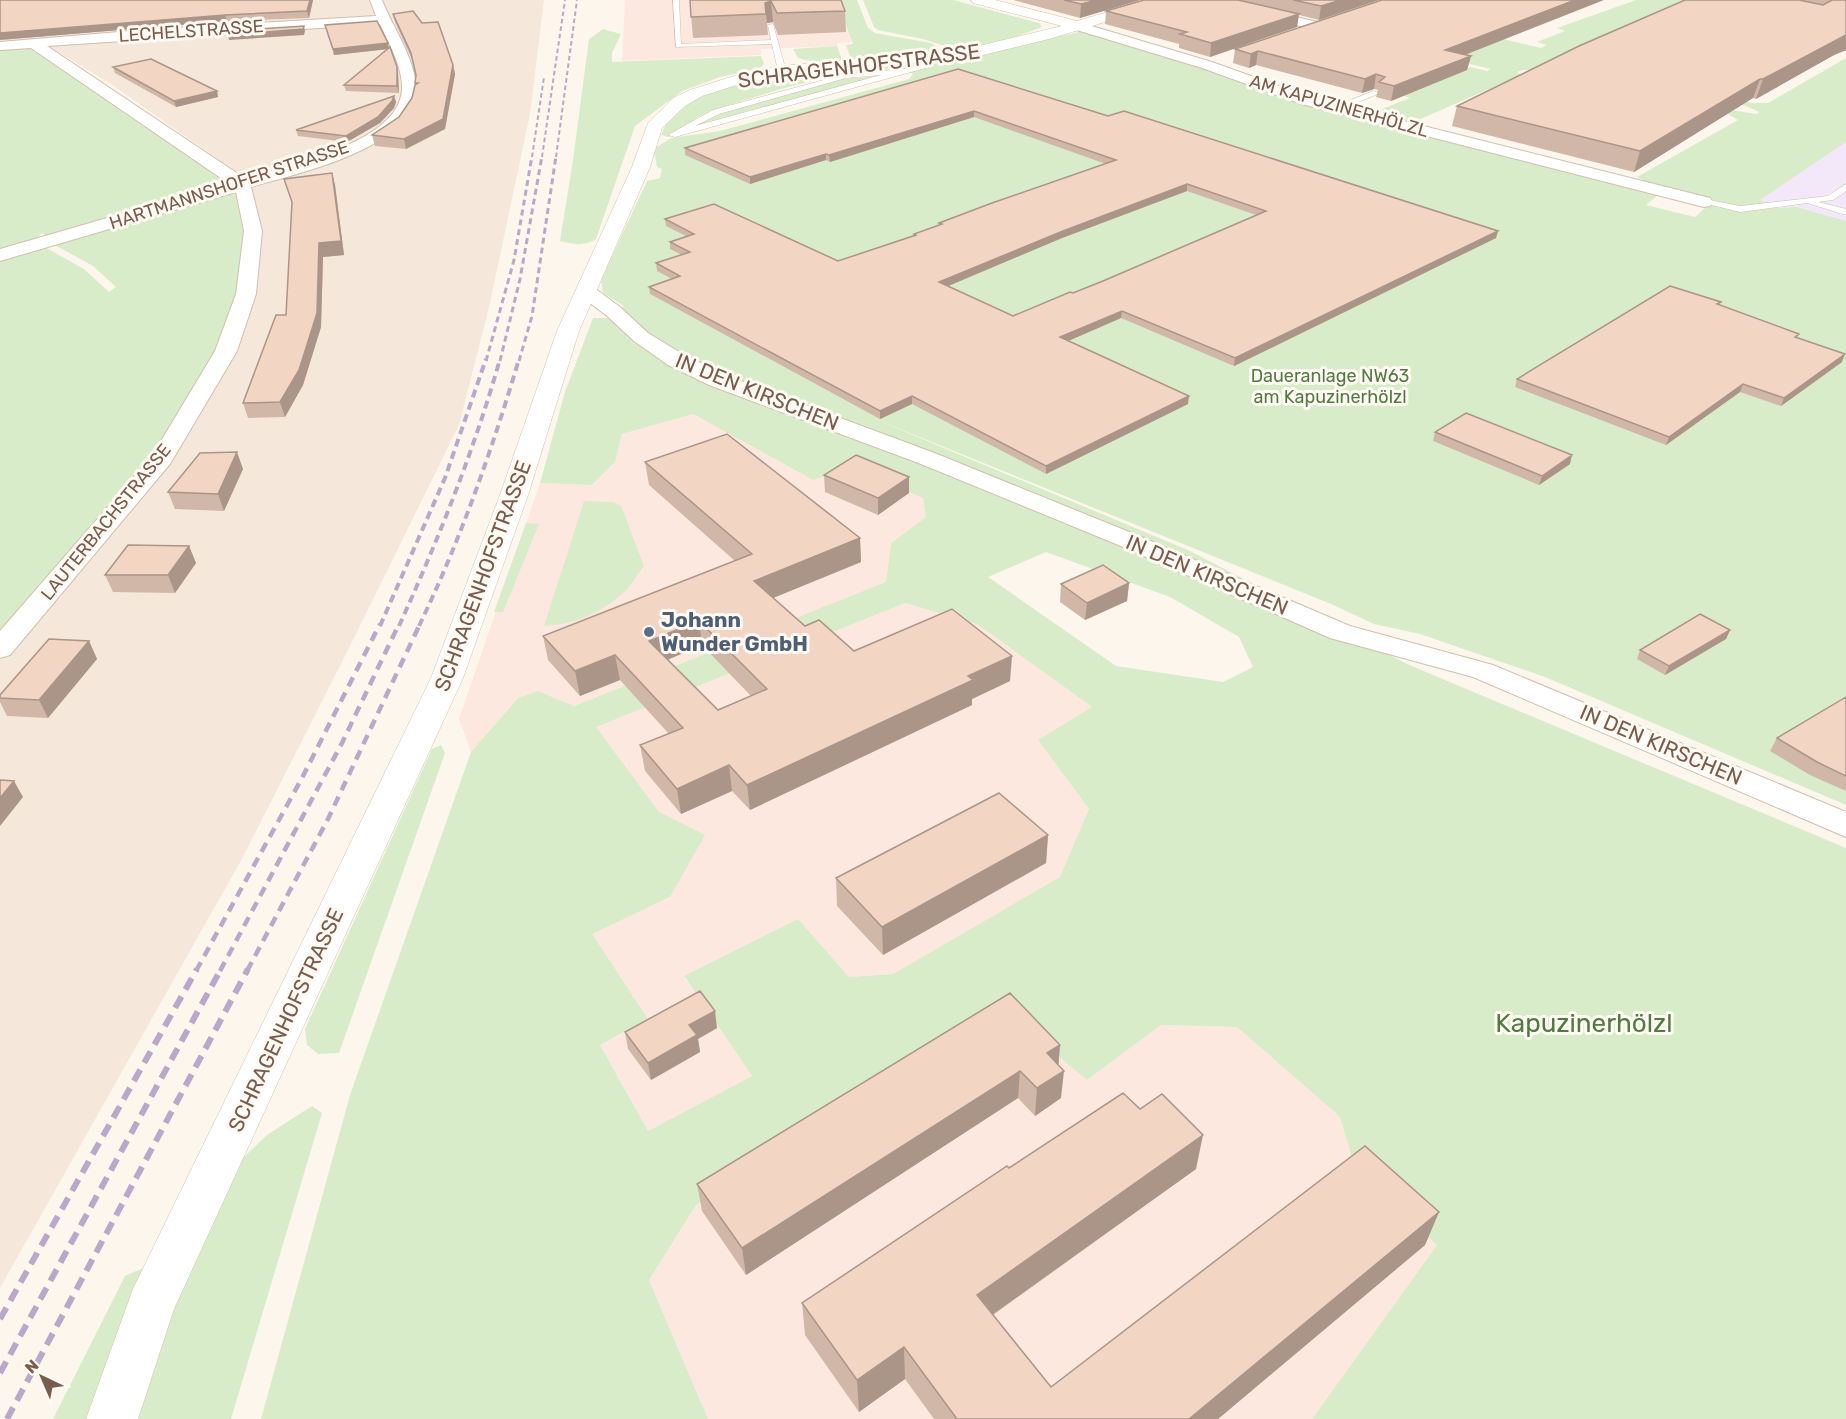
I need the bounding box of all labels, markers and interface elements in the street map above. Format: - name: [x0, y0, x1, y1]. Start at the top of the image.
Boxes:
- street label: LECHELSTRASSE: [118, 15, 264, 47]
- street label: SCHRAGENHOFSTRASSE: [736, 38, 982, 93]
- street label: AM KAPUZINERHÖLZL: [1247, 70, 1431, 142]
- street label: HARTMANNSHOFER STRASSE: [106, 136, 352, 234]
- street label: IN DEN KIRSCHEN: [672, 347, 842, 436]
- park label: Daueranlage NW63 am Kapuzinerhölzl: [1251, 365, 1409, 408]
- street label: LAUTERBACHSTRASSE: [36, 439, 176, 605]
- street label: SCHRAGENHOFSTRASSE: [429, 457, 536, 695]
- street label: IN DEN KIRSCHEN: [1122, 529, 1292, 620]
- place label: Johann Wunder GmbH: [661, 607, 808, 656]
- marker: Johann Wunder GmbH: [642, 625, 656, 639]
- street label: IN DEN KIRSCHEN: [1576, 699, 1746, 790]
- street label: SCHRAGENHOFSTRASSE: [223, 904, 348, 1136]
- park label: Kapuzinerhölzl: [1495, 1008, 1673, 1039]
- north arrow: [12, 1347, 72, 1407]
- text: N: [21, 1356, 43, 1377]

